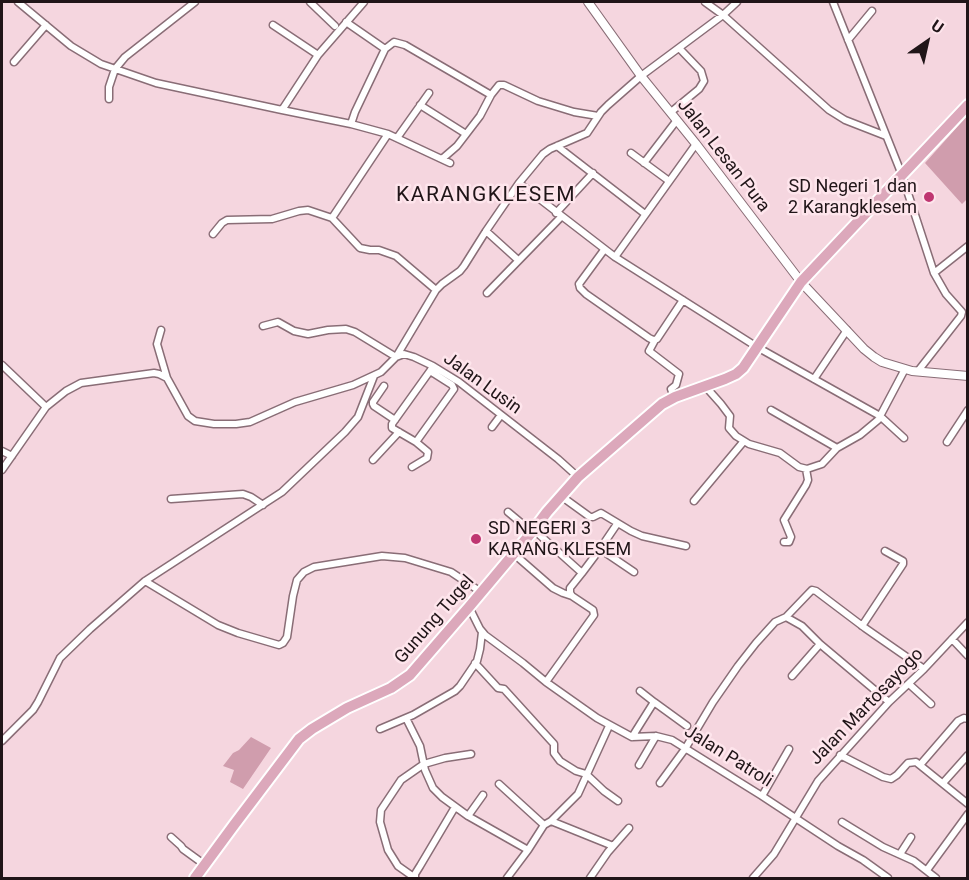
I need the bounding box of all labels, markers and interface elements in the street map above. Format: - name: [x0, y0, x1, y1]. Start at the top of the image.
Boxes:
- north arrow: [897, 12, 957, 72]
- text: U: [928, 16, 947, 37]
- street label: Jalan Lesan Pura: [672, 95, 774, 217]
- place label: SD Negeri 1 dan 2 Karangklesem: [788, 176, 917, 219]
- district label: KARANGKLESEM: [396, 183, 576, 209]
- marker: SD Negeri 1 dan 2 Karangklesem: [922, 190, 936, 204]
- street label: Jalan Lusin: [439, 348, 525, 420]
- place label: SD NEGERI 3 KARANG KLESEM: [488, 518, 631, 560]
- marker: SD NEGERI 3 KARANG KLESEM: [469, 532, 483, 546]
- street label: Gunung Tugel: [391, 571, 479, 669]
- street label: Jalan Martosayogo: [806, 644, 928, 770]
- street label: Jalan Patroli: [680, 721, 776, 793]

